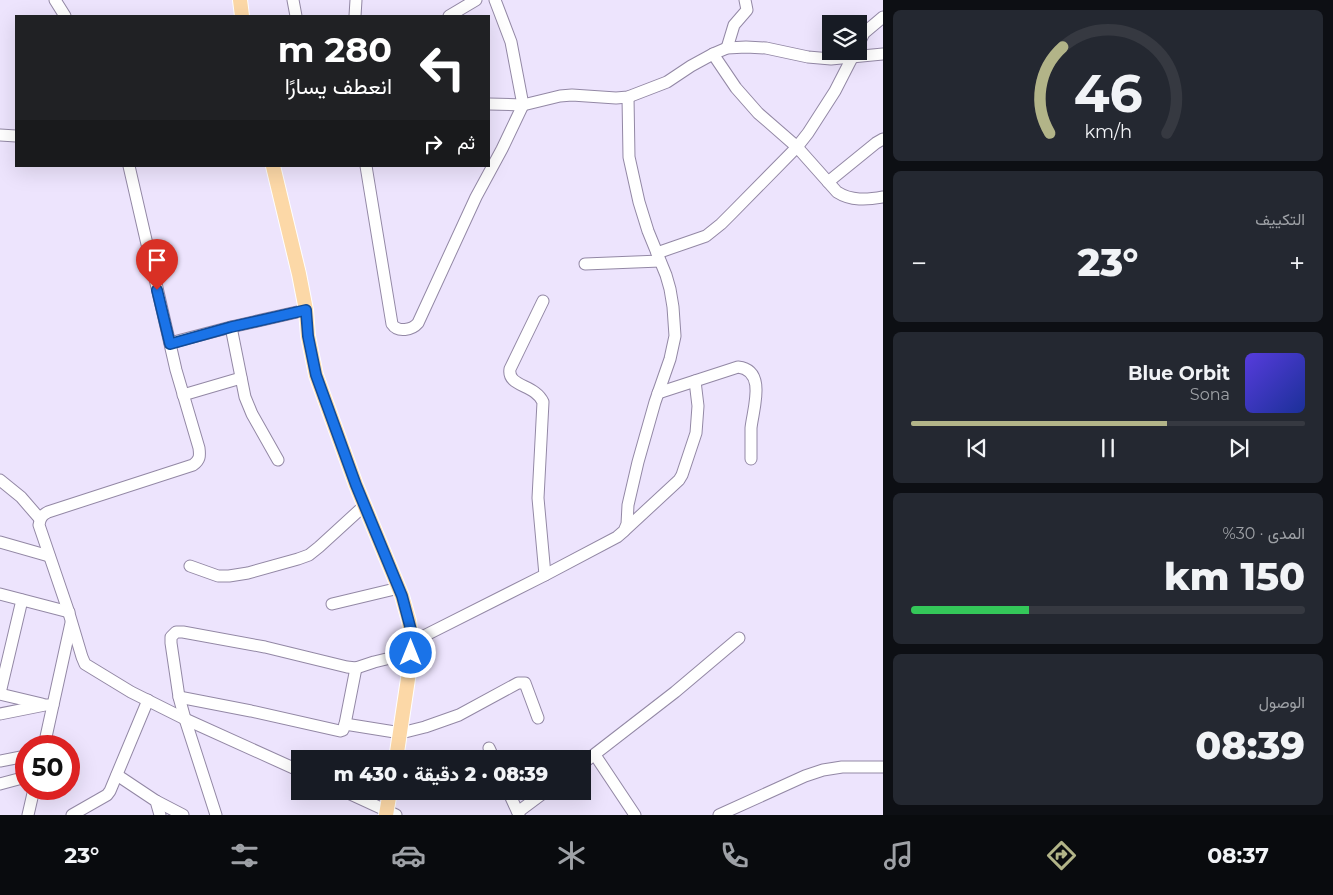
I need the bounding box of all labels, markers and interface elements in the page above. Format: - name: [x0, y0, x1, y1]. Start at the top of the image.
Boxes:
- map controls: [822, 15, 867, 60]
- button: layers: [822, 15, 867, 60]
- text: 280 m: [278, 28, 392, 71]
- icon: left: [410, 35, 475, 100]
- text: 46: [1074, 62, 1142, 125]
- text: انعطف يسارًا: [285, 73, 392, 100]
- text: km/h: [1084, 121, 1132, 142]
- icon: right: [419, 130, 447, 158]
- text: ثم: [457, 131, 475, 154]
- text: التكييف: [1255, 210, 1305, 229]
- pin: [136, 239, 178, 290]
- text: 23°: [1078, 239, 1138, 286]
- icon: arrive: [143, 246, 171, 274]
- text: −: [911, 246, 927, 280]
- text: +: [1289, 246, 1305, 280]
- text: Blue Orbit: [1128, 362, 1230, 385]
- text: Sona: [1190, 385, 1230, 404]
- icon: previous: [963, 434, 991, 462]
- icon: pause: [1094, 434, 1122, 462]
- icon: next: [1225, 434, 1253, 462]
- text: المدى · 30%: [1222, 524, 1305, 543]
- text: 150 km: [1164, 553, 1305, 600]
- position arrow: [384, 626, 436, 678]
- text: الوصول: [1259, 693, 1305, 712]
- text: 08:39: [1195, 722, 1305, 769]
- speed limit sign: 50: [15, 735, 80, 800]
- text: 08:39 · 2 دقيقة · 430 m: [334, 763, 548, 786]
- icon: filters: [227, 838, 262, 873]
- icon: car: [391, 838, 426, 873]
- icon: climate: [554, 838, 589, 873]
- icon: phone: [717, 838, 752, 873]
- icon: music: [881, 838, 916, 873]
- icon: directions: [1044, 838, 1079, 873]
- text: 23°: [64, 842, 99, 869]
- text: 08:37: [1207, 842, 1269, 869]

